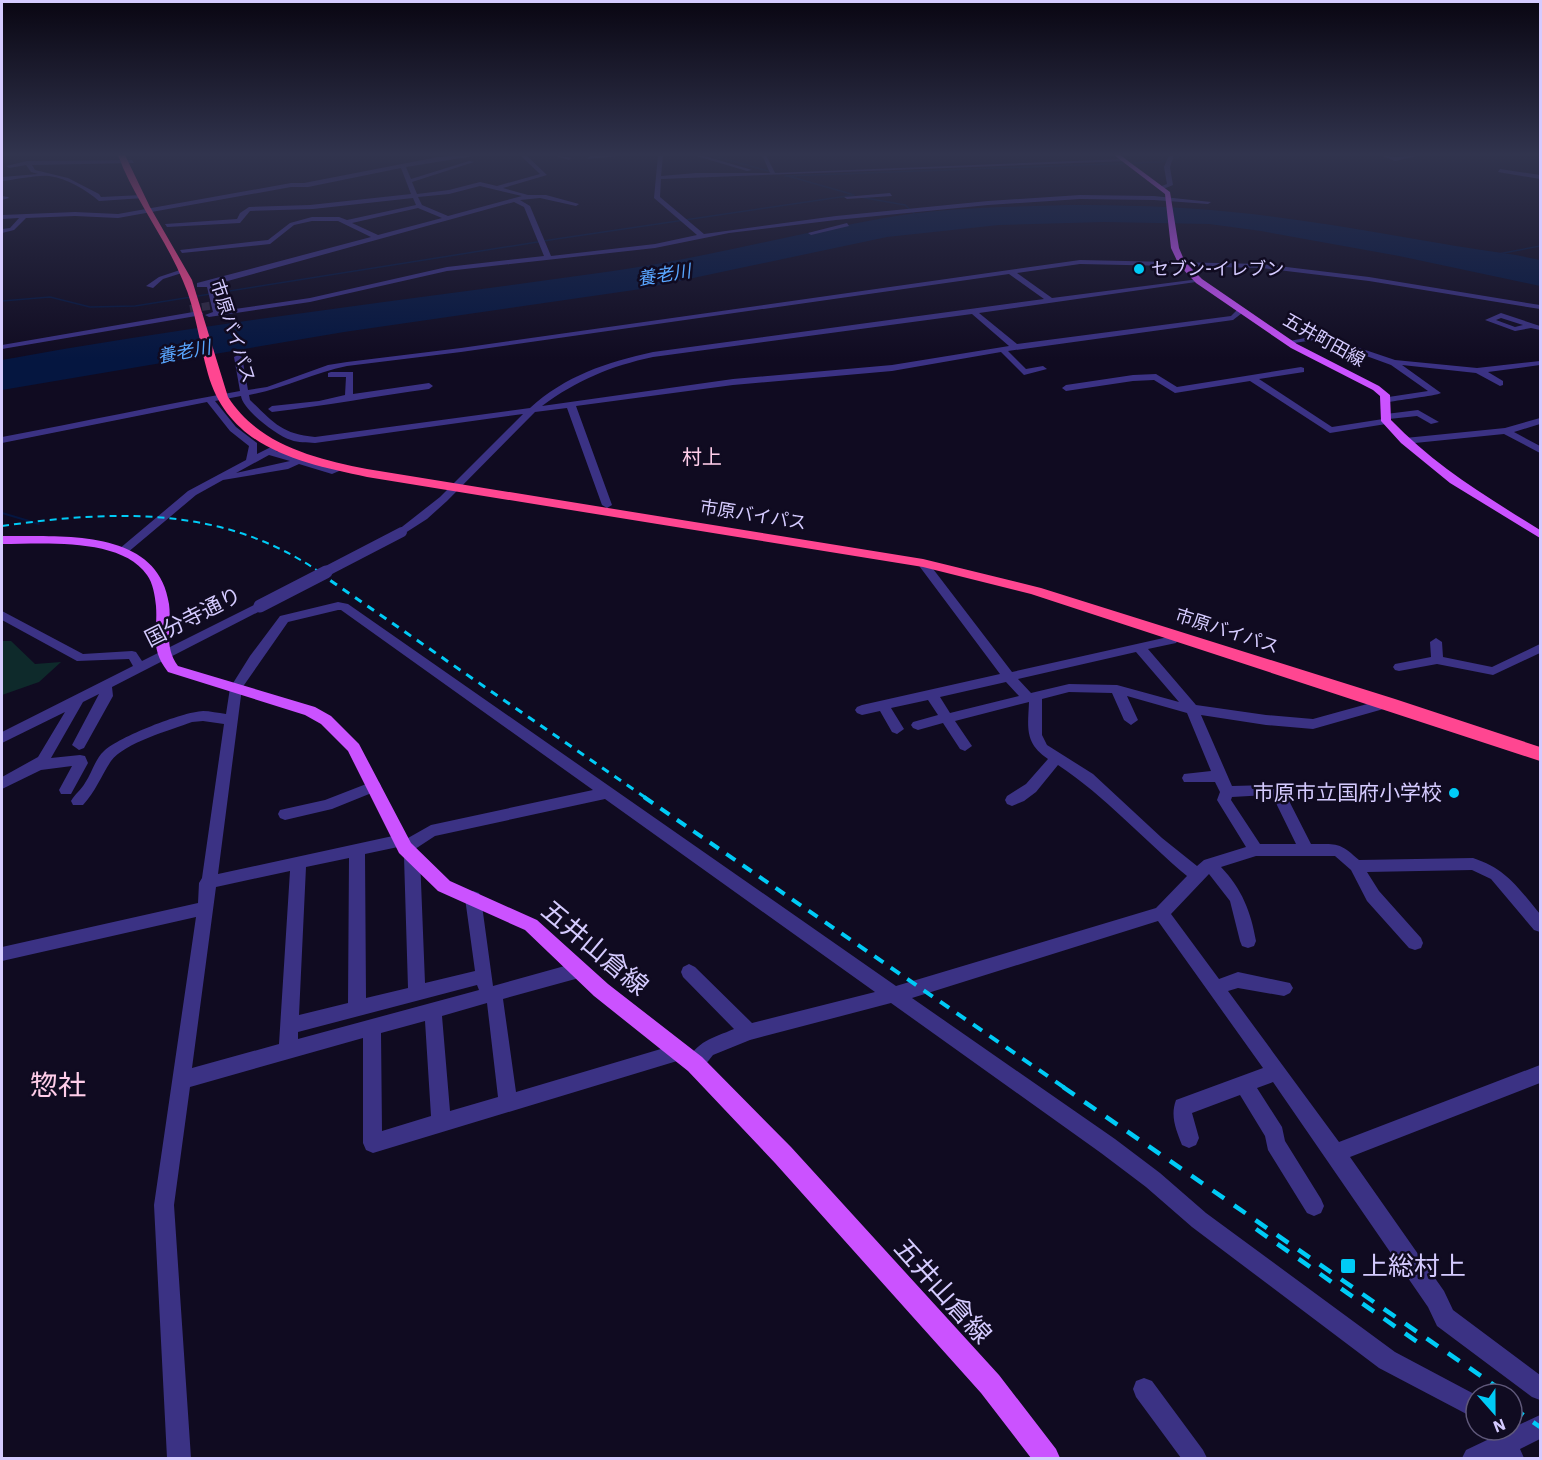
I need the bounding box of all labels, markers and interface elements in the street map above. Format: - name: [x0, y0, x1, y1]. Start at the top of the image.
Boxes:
- place label: セブン-イレブン: [1151, 257, 1284, 280]
- water label: 養老川: [635, 259, 694, 290]
- marker: セブン-イレブン: [1132, 262, 1146, 276]
- street label: 市原バイパス: [206, 276, 261, 386]
- street label: 五井町田線: [1279, 308, 1369, 371]
- water label: 養老川: [155, 335, 215, 368]
- district label: 村上: [682, 443, 722, 470]
- street label: 市原バイパス: [698, 495, 808, 534]
- street label: 国分寺通り: [139, 580, 246, 652]
- street label: 市原バイパス: [1172, 603, 1282, 658]
- place label: 市原市立国府小学校: [1253, 778, 1442, 806]
- marker: 市原市立国府小学校: [1447, 786, 1461, 800]
- street label: 五井山倉線: [535, 892, 656, 1002]
- district label: 惣社: [30, 1066, 86, 1103]
- street label: 五井山倉線: [888, 1231, 1000, 1350]
- place label: 上総村上: [1362, 1248, 1466, 1282]
- marker: 上総村上: [1339, 1257, 1357, 1275]
- north arrow: [1464, 1382, 1524, 1442]
- text: N: [1490, 1415, 1508, 1437]

